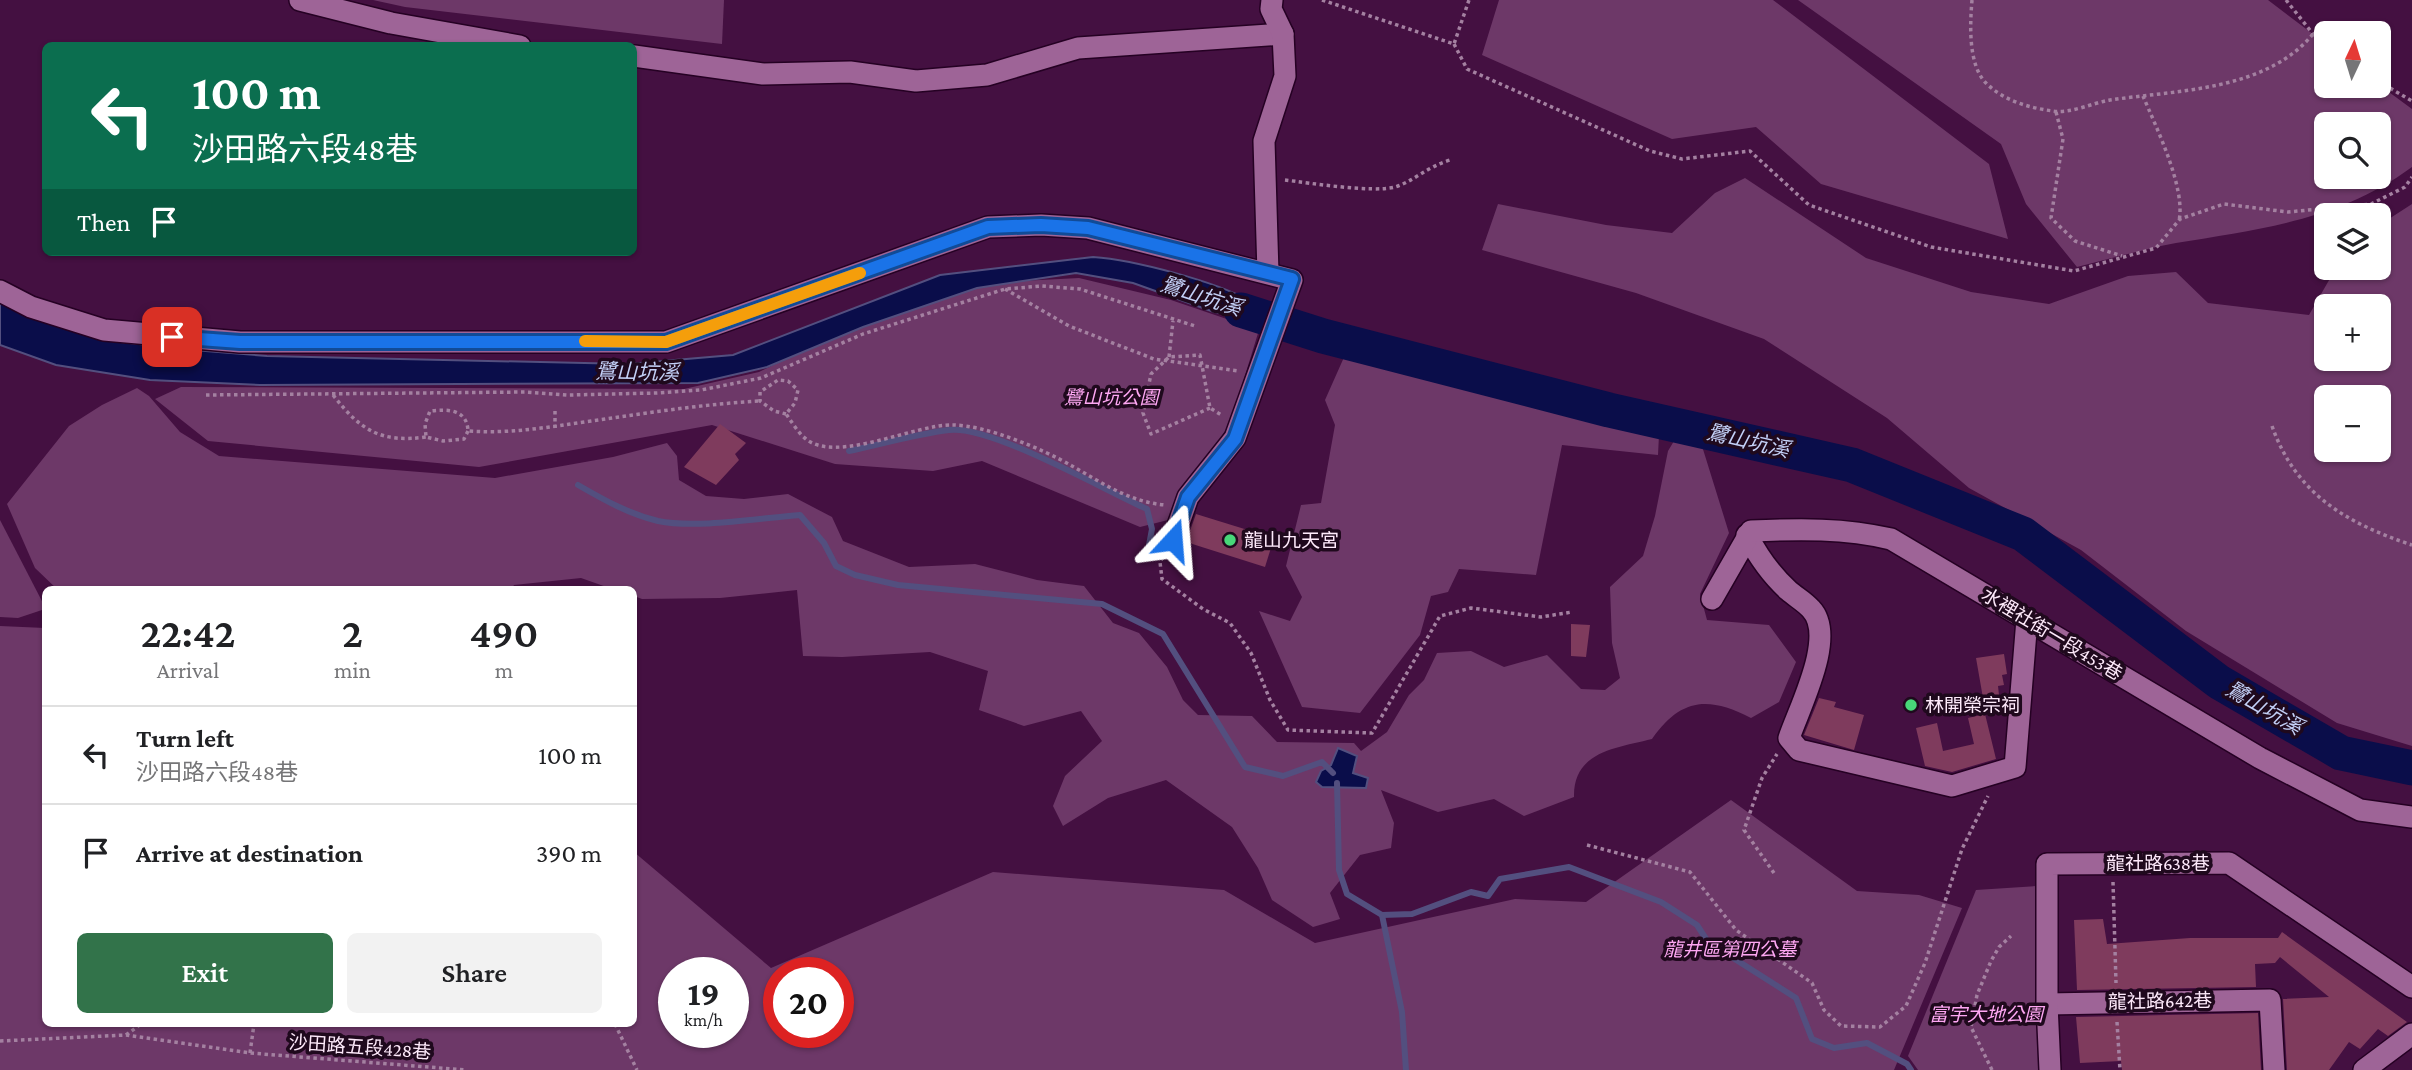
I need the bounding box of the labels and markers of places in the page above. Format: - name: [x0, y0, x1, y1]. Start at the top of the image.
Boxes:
- pin: [142, 307, 202, 367]
- place label: 龍山九天宮: [1244, 530, 1339, 551]
- marker: 龍山九天宮: [1222, 532, 1238, 548]
- place label: 林開榮宗祠: [1925, 695, 2020, 716]
- marker: 林開榮宗祠: [1903, 697, 1919, 713]

